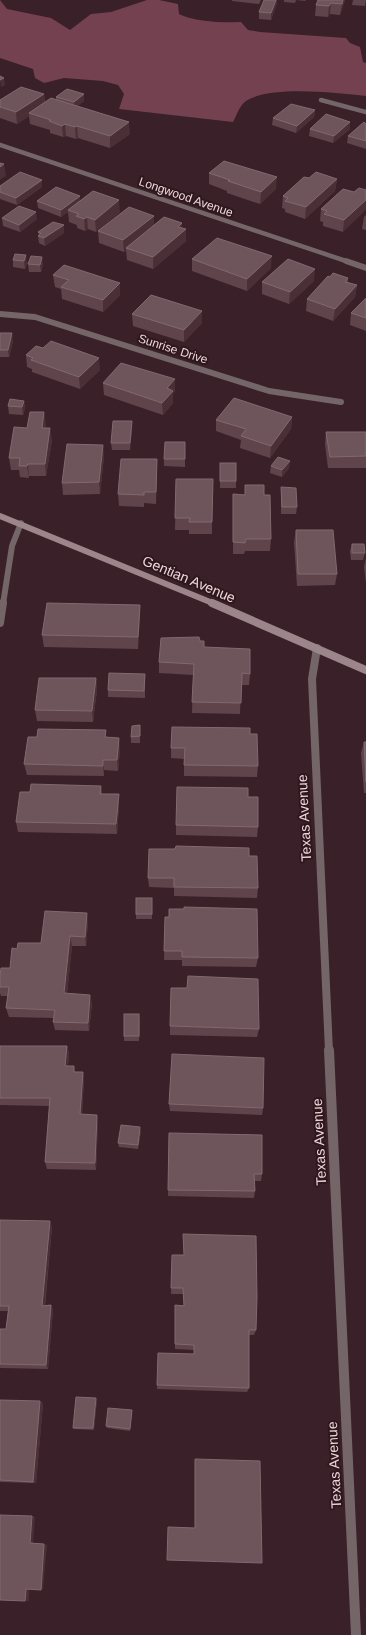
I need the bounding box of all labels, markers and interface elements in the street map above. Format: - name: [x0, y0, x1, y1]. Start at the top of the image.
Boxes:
- street label: Longwood Avenue: [137, 174, 235, 220]
- street label: Sunrise Drive: [137, 331, 210, 367]
- street label: Gentian Avenue: [140, 552, 238, 606]
- street label: Texas Avenue: [294, 774, 314, 862]
- street label: Texas Avenue: [309, 1098, 329, 1186]
- street label: Texas Avenue: [324, 1421, 344, 1509]

